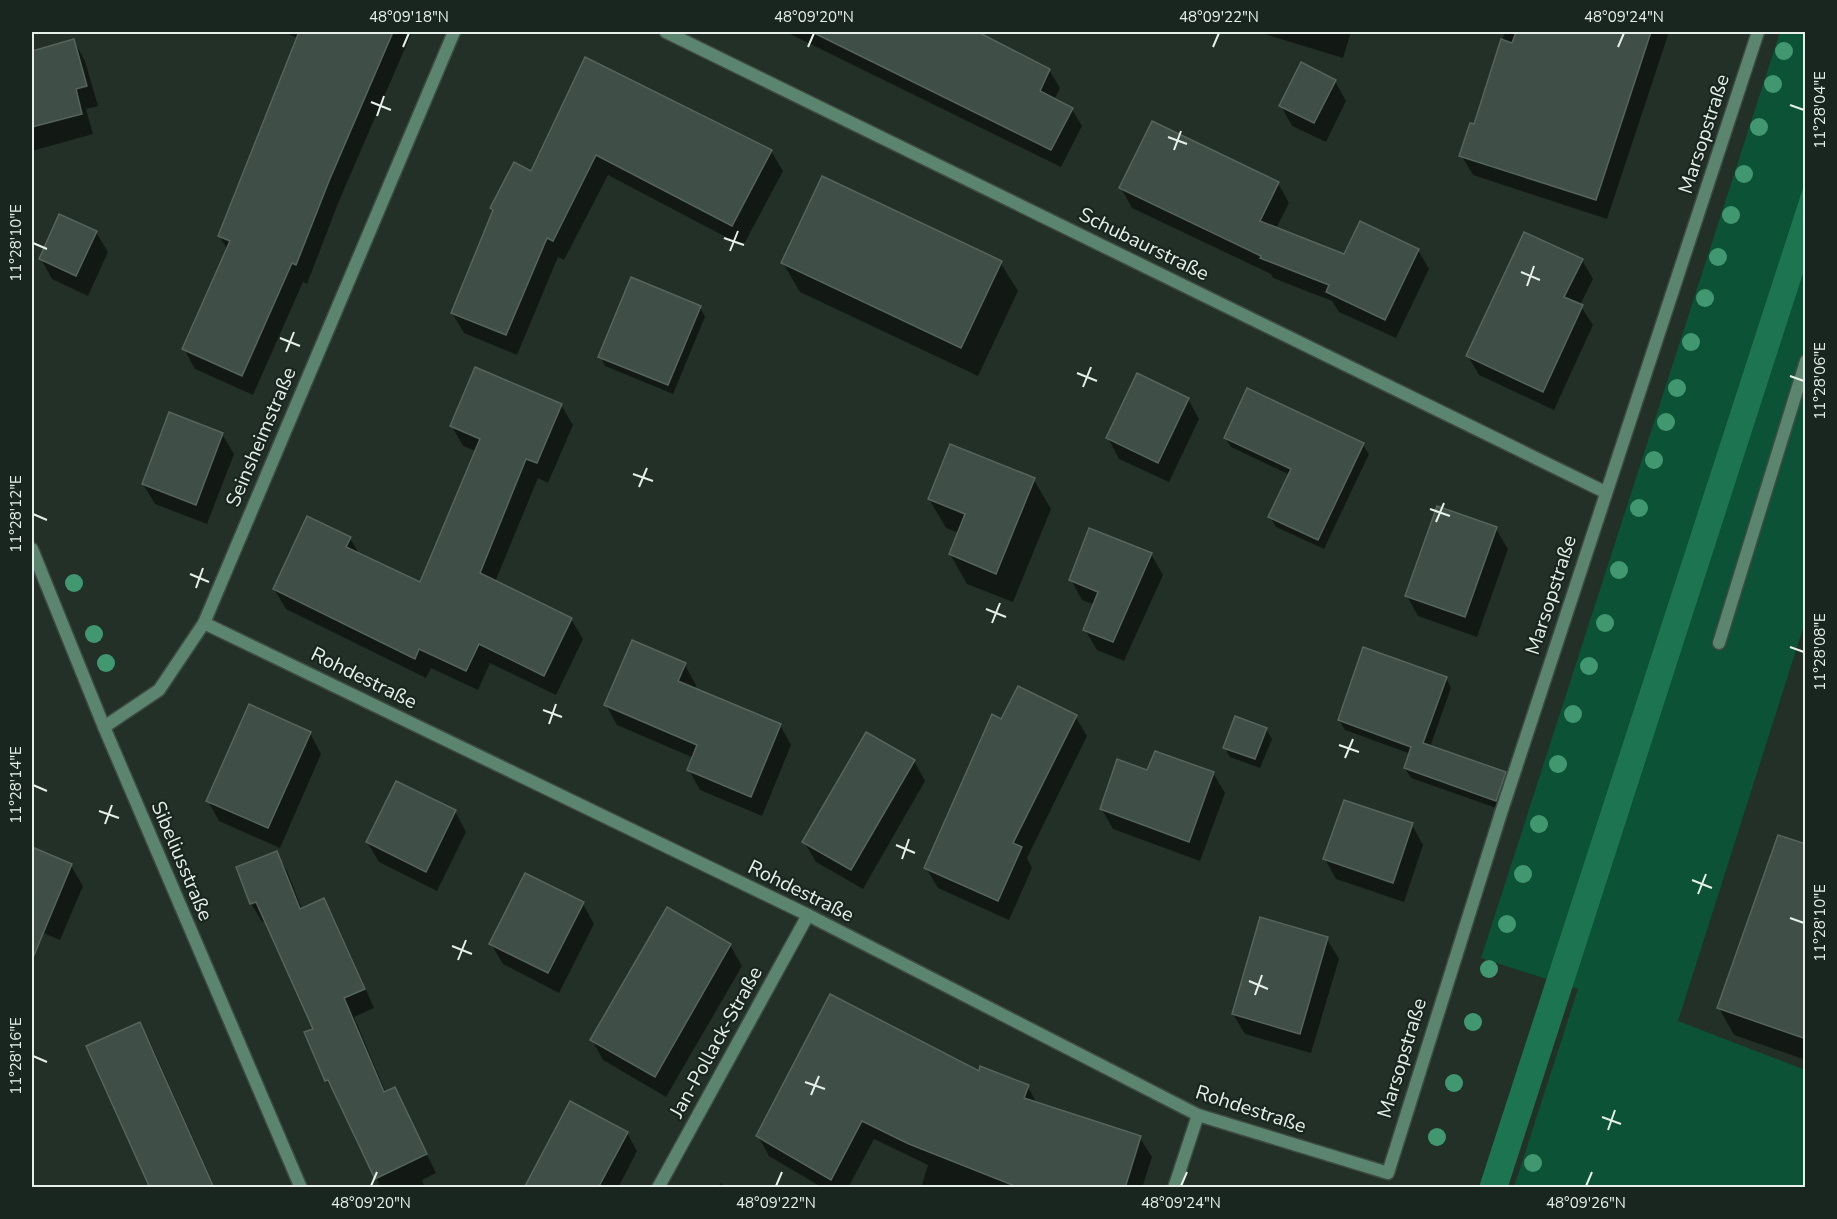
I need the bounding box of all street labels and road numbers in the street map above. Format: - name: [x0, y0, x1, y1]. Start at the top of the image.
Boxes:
- street label: Marsopstraße: [1672, 71, 1736, 197]
- street label: Schubaurstraße: [1074, 201, 1214, 287]
- street label: Seinsheimstraße: [219, 363, 303, 511]
- street label: Marsopstraße: [1519, 532, 1583, 658]
- street label: Rohdestraße: [306, 641, 422, 715]
- street label: Sibeliusstraße: [145, 797, 219, 925]
- street label: Rohdestraße: [743, 854, 859, 928]
- street label: Jan-Pollack-Straße: [663, 961, 769, 1123]
- street label: Marsopstraße: [1371, 995, 1433, 1121]
- street label: Rohdestraße: [1192, 1078, 1310, 1140]

